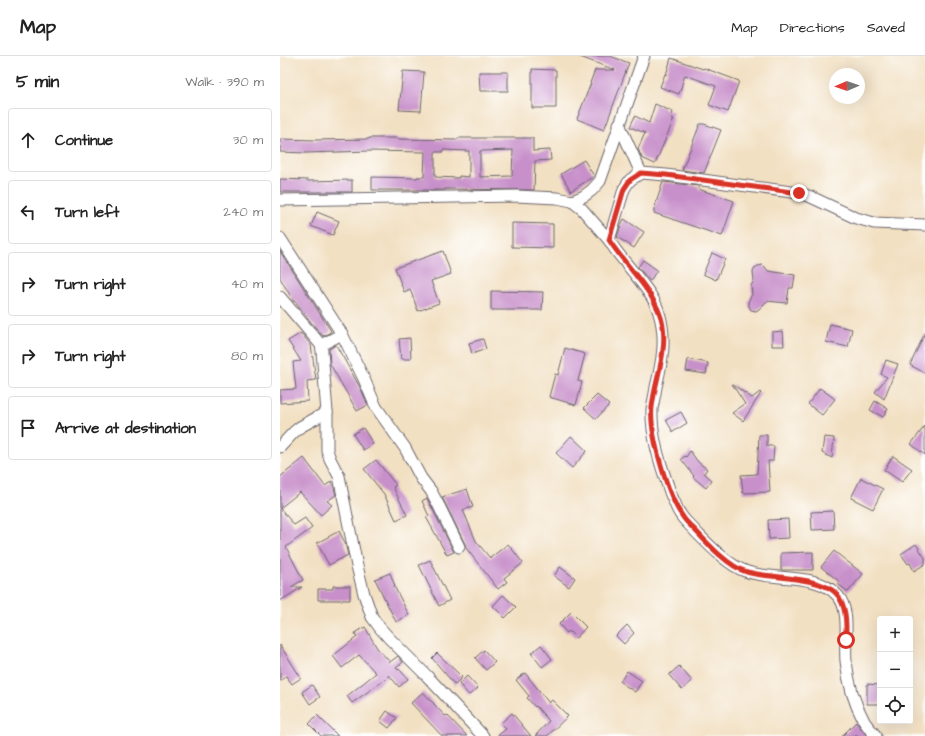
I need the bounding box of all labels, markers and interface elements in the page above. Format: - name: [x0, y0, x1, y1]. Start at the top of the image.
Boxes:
- text: Map: [20, 14, 56, 41]
- text: Map: [731, 18, 758, 38]
- text: Directions: [780, 18, 845, 38]
- text: Saved: [867, 18, 905, 38]
- north arrow: [829, 68, 865, 104]
- text: 5 min: [16, 70, 59, 94]
- text: Walk · 390 m: [185, 73, 264, 91]
- icon: ahead: [17, 129, 39, 151]
- text: Continue: [55, 130, 113, 151]
- text: 30 m: [233, 131, 263, 149]
- route end: [790, 184, 808, 202]
- icon: left: [17, 201, 39, 223]
- text: Turn left: [55, 202, 119, 223]
- text: 240 m: [223, 203, 263, 221]
- icon: right: [17, 273, 39, 295]
- text: Turn right: [55, 274, 126, 295]
- text: 40 m: [231, 275, 263, 293]
- icon: right: [17, 345, 39, 367]
- text: Turn right: [55, 346, 126, 367]
- text: 80 m: [231, 347, 263, 365]
- icon: arrive: [17, 417, 39, 439]
- text: Arrive at destination: [55, 418, 196, 439]
- map controls: [877, 616, 913, 724]
- button: +: [877, 616, 913, 652]
- route start: [837, 631, 855, 649]
- button: −: [877, 652, 913, 688]
- button: locate: [877, 688, 913, 724]

